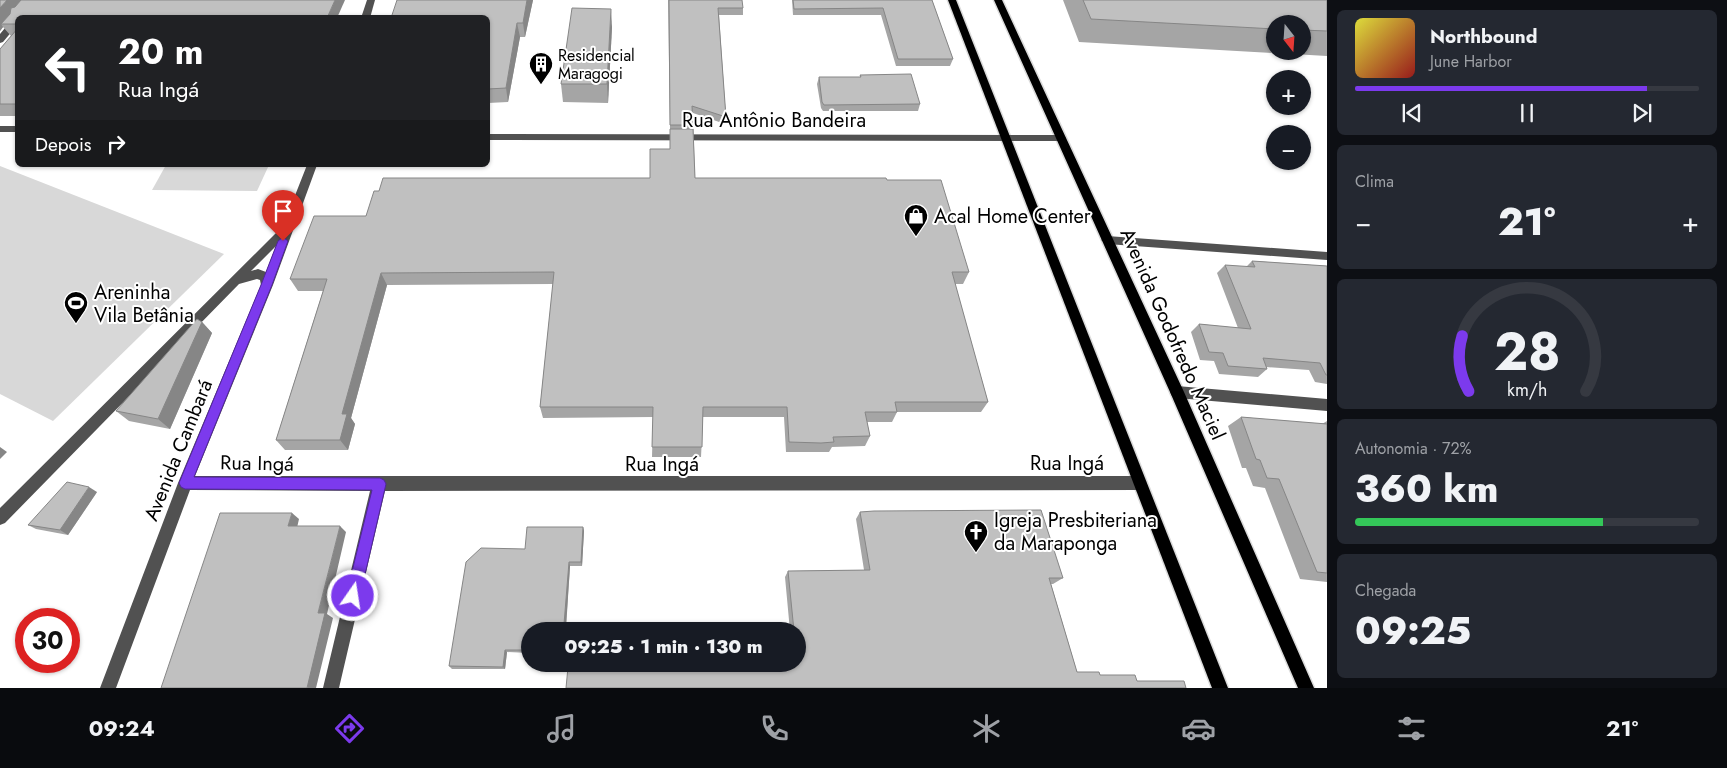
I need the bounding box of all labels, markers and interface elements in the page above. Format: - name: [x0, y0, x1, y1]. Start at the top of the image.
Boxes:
- north arrow: [1266, 15, 1311, 60]
- map controls: [1266, 15, 1311, 170]
- text: Northbound: [1430, 23, 1537, 50]
- text: 20 m: [118, 27, 203, 77]
- icon: left: [35, 35, 100, 100]
- place label: Residencial Maragogi: [558, 44, 635, 85]
- text: June Harbor: [1430, 50, 1512, 73]
- building icon: Residencial Maragogi: [528, 51, 554, 85]
- button: +: [1266, 70, 1311, 115]
- text: Rua Ingá: [118, 73, 199, 105]
- icon: previous: [1398, 99, 1426, 127]
- icon: pause: [1513, 99, 1541, 127]
- icon: next: [1628, 99, 1656, 127]
- street label: Rua Antônio Bandeira: [682, 106, 866, 135]
- button: −: [1266, 125, 1311, 170]
- icon: right: [102, 130, 130, 158]
- text: Depois: [35, 131, 92, 158]
- text: Clima: [1355, 170, 1394, 193]
- pin: [262, 190, 304, 241]
- text: 21°: [1498, 194, 1555, 249]
- icon: arrive: [269, 197, 297, 225]
- place label: Acal Home Center: [934, 202, 1091, 231]
- text: −: [1355, 202, 1372, 243]
- text: +: [1682, 202, 1699, 243]
- shop icon: Acal Home Center: [903, 203, 929, 237]
- street label: Avenida Godofredo Maciel: [1113, 224, 1232, 445]
- place label: Areninha Vila Betânia: [94, 278, 194, 330]
- sports icon: Areninha Vila Betânia: [63, 290, 89, 324]
- text: 28: [1494, 314, 1560, 390]
- street label: Avenida Cambará: [137, 375, 220, 525]
- text: km/h: [1507, 377, 1547, 403]
- text: Autonomia · 72%: [1355, 437, 1472, 460]
- street label: Rua Ingá: [220, 448, 294, 479]
- street label: Rua Ingá: [1030, 449, 1104, 478]
- street label: Rua Ingá: [625, 450, 699, 479]
- text: 360 km: [1355, 461, 1498, 516]
- place label: Igreja Presbiteriana da Maraponga: [994, 506, 1157, 558]
- church icon: Igreja Presbiteriana da Maraponga: [963, 519, 989, 553]
- position arrow: [326, 569, 378, 621]
- text: Chegada: [1355, 579, 1416, 602]
- text: 09:25: [1355, 603, 1471, 658]
- speed limit sign: 30: [15, 608, 80, 673]
- text: 09:25 · 1 min · 130 m: [564, 633, 763, 660]
- icon: directions: [332, 711, 367, 746]
- icon: music: [544, 711, 579, 746]
- icon: phone: [757, 711, 792, 746]
- icon: climate: [969, 711, 1004, 746]
- icon: car: [1181, 711, 1216, 746]
- icon: filters: [1394, 711, 1429, 746]
- text: 09:24: [89, 712, 155, 744]
- text: 21°: [1606, 712, 1638, 744]

